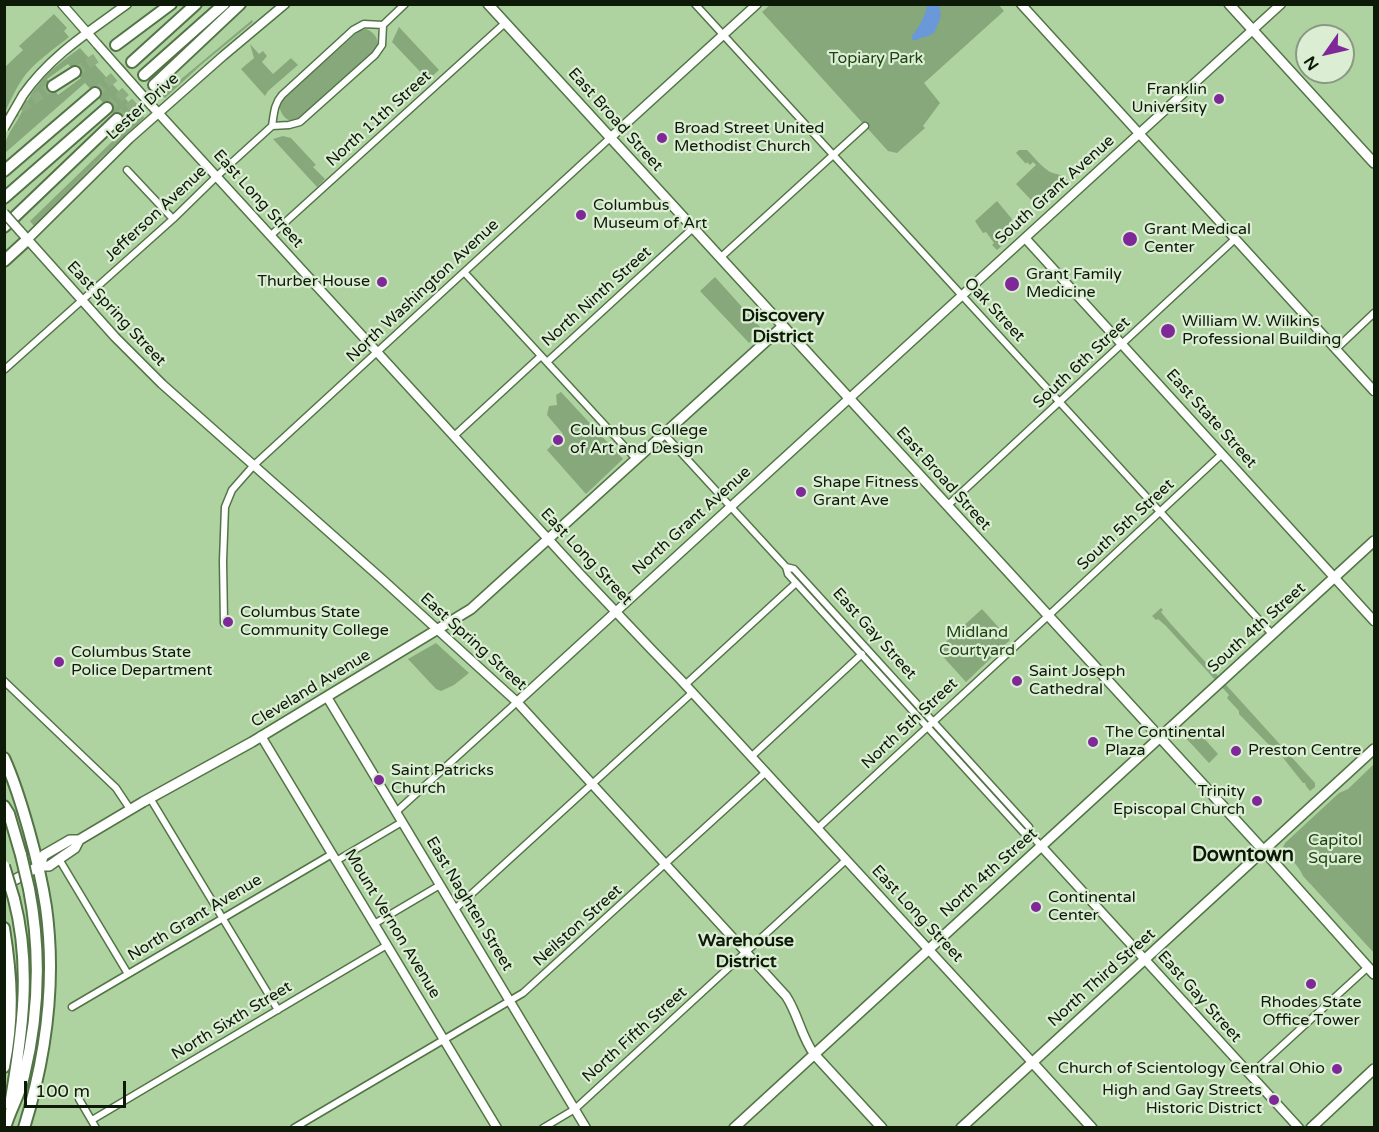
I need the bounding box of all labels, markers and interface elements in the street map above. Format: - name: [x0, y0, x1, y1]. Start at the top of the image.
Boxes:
- north arrow: [1295, 24, 1355, 84]
- park label: Topiary Park: [829, 49, 923, 69]
- text: N: [1300, 52, 1324, 74]
- street label: East Broad Street: [564, 64, 666, 176]
- street label: North 11th Street: [323, 67, 435, 171]
- street label: Lester Drive: [103, 70, 183, 144]
- place label: Franklin University: [1132, 80, 1207, 118]
- marker: Franklin University: [1212, 92, 1226, 106]
- place label: Broad Street United Methodist Church: [674, 119, 824, 157]
- marker: Broad Street United Methodist Church: [655, 131, 669, 145]
- street label: South Grant Avenue: [991, 131, 1119, 249]
- street label: East Long Street: [209, 146, 307, 252]
- street label: Jefferson Avenue: [101, 162, 211, 266]
- place label: Columbus Museum of Art: [593, 196, 707, 234]
- marker: Columbus Museum of Art: [574, 208, 588, 222]
- street label: North Washington Avenue: [343, 215, 503, 367]
- place label: Grant Medical Center: [1144, 220, 1251, 258]
- marker: Grant Medical Center: [1121, 230, 1139, 248]
- street label: North Ninth Street: [538, 243, 656, 351]
- street label: East Spring Street: [62, 257, 170, 371]
- place label: Grant Family Medicine: [1026, 265, 1122, 303]
- place label: Thurber House: [257, 272, 370, 292]
- street label: Oak Street: [960, 274, 1028, 346]
- marker: Thurber House: [375, 275, 389, 289]
- marker: Grant Family Medicine: [1003, 275, 1021, 293]
- district label: Discovery District: [742, 305, 824, 348]
- place label: William W. Wilkins Professional Building: [1182, 312, 1341, 350]
- street label: South 6th Street: [1030, 313, 1134, 413]
- marker: William W. Wilkins Professional Building: [1159, 322, 1177, 340]
- street label: East State Street: [1162, 366, 1260, 472]
- place label: Columbus College of Art and Design: [570, 421, 707, 459]
- street label: East Broad Street: [892, 423, 994, 535]
- marker: Columbus College of Art and Design: [551, 433, 565, 447]
- street label: North Grant Avenue: [629, 463, 755, 579]
- place label: Shape Fitness Grant Ave: [813, 473, 919, 511]
- street label: South 5th Street: [1074, 475, 1178, 575]
- marker: Shape Fitness Grant Ave: [794, 485, 808, 499]
- street label: East Long Street: [536, 505, 636, 609]
- street label: South 4th Street: [1204, 579, 1310, 677]
- street label: East Gay Street: [828, 584, 920, 684]
- street label: East Spring Street: [416, 589, 530, 695]
- place label: Columbus State Community College: [240, 603, 389, 641]
- marker: Columbus State Community College: [221, 615, 235, 629]
- park label: Midland Courtyard: [939, 623, 1015, 661]
- place label: Columbus State Police Department: [71, 643, 212, 681]
- street label: Cleveland Avenue: [248, 646, 374, 732]
- marker: Columbus State Police Department: [52, 655, 66, 669]
- place label: Saint Joseph Cathedral: [1029, 662, 1125, 700]
- marker: Saint Joseph Cathedral: [1010, 674, 1024, 688]
- street label: North 5th Street: [858, 675, 962, 773]
- place label: The Continental Plaza: [1105, 723, 1225, 761]
- marker: The Continental Plaza: [1086, 735, 1100, 749]
- place label: Preston Centre: [1248, 741, 1361, 761]
- marker: Preston Centre: [1229, 744, 1243, 758]
- place label: Saint Patricks Church: [391, 761, 494, 799]
- marker: Saint Patricks Church: [372, 773, 386, 787]
- place label: Trinity Episcopal Church: [1113, 782, 1245, 820]
- marker: Trinity Episcopal Church: [1250, 794, 1264, 808]
- street label: North 4th Street: [936, 824, 1042, 922]
- park label: Capitol Square: [1308, 831, 1362, 869]
- street label: East Naghten Street: [421, 833, 517, 975]
- district label: Downtown: [1192, 844, 1294, 868]
- street label: Mount Vernon Avenue: [340, 846, 444, 1002]
- street label: East Long Street: [867, 862, 967, 966]
- street label: North Grant Avenue: [125, 870, 265, 966]
- street label: Neilston Street: [530, 881, 626, 971]
- place label: Continental Center: [1048, 888, 1136, 926]
- marker: Continental Center: [1029, 900, 1043, 914]
- street label: North Third Street: [1044, 925, 1160, 1031]
- district label: Warehouse District: [698, 930, 794, 972]
- street label: East Gay Street: [1153, 947, 1245, 1047]
- marker: Rhodes State Office Tower: [1304, 977, 1318, 991]
- street label: North Sixth Street: [169, 978, 295, 1064]
- street label: North Fifth Street: [579, 983, 691, 1087]
- place label: Rhodes State Office Tower: [1260, 993, 1362, 1031]
- place label: Church of Scientology Central Ohio: [1058, 1059, 1325, 1079]
- marker: Church of Scientology Central Ohio: [1330, 1062, 1344, 1076]
- scale bar: [27, 1069, 129, 1107]
- text: 100 m: [35, 1080, 90, 1102]
- place label: High and Gay Streets Historic District: [1102, 1081, 1262, 1119]
- marker: High and Gay Streets Historic District: [1267, 1093, 1281, 1107]

